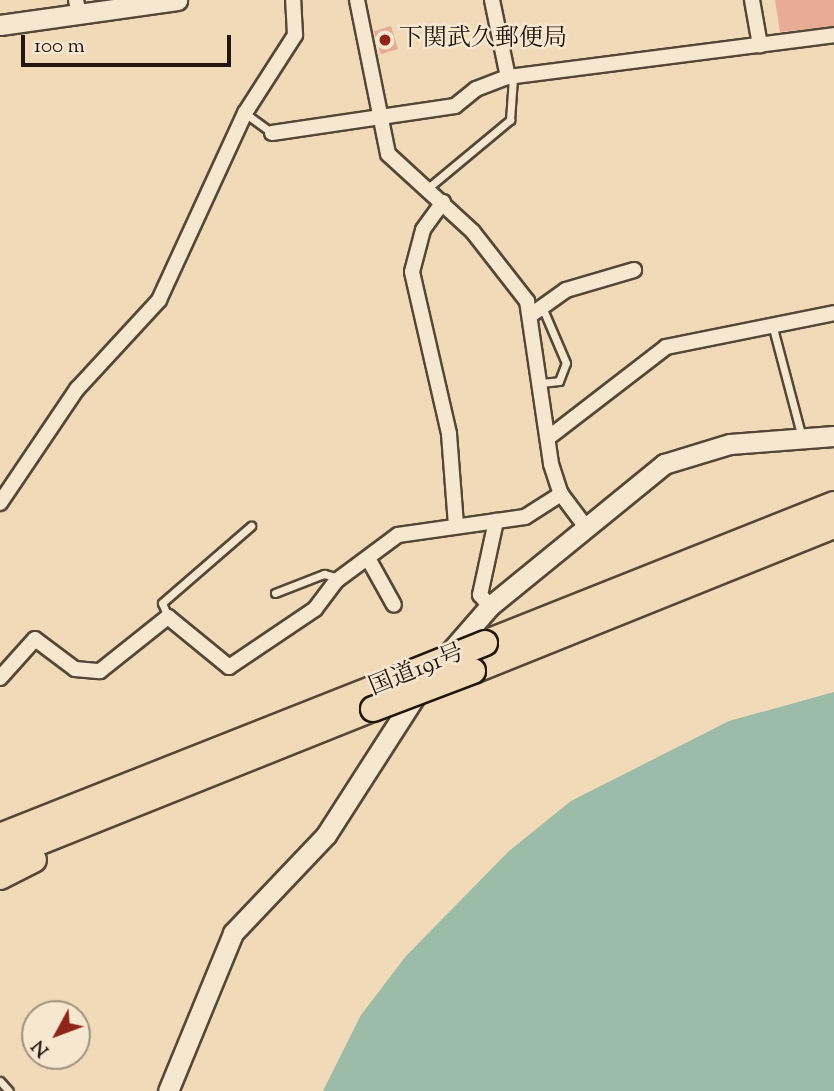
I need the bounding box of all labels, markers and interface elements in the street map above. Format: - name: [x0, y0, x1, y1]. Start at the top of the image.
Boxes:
- scale bar: [24, 21, 234, 65]
- place label: 下関武久郵便局: [399, 26, 567, 54]
- text: 100 m: [34, 32, 85, 62]
- marker: 下関武久郵便局: [377, 32, 393, 48]
- street label: 国道191号: [365, 639, 469, 703]
- north arrow: [21, 1000, 91, 1070]
- text: N: [26, 1033, 56, 1062]

